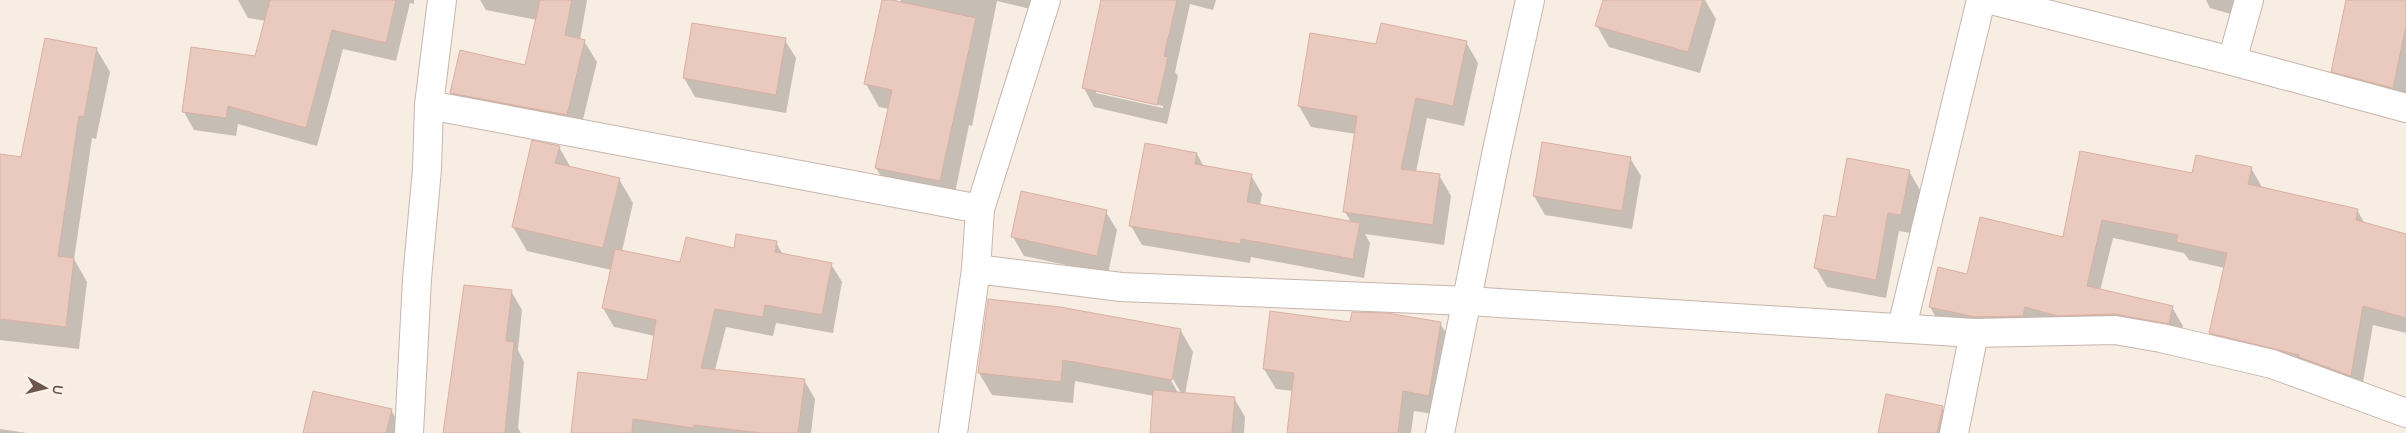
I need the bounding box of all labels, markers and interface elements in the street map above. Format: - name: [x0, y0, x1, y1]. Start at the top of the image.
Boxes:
- north arrow: [20, 363, 70, 413]
- text: U: [48, 384, 67, 396]

